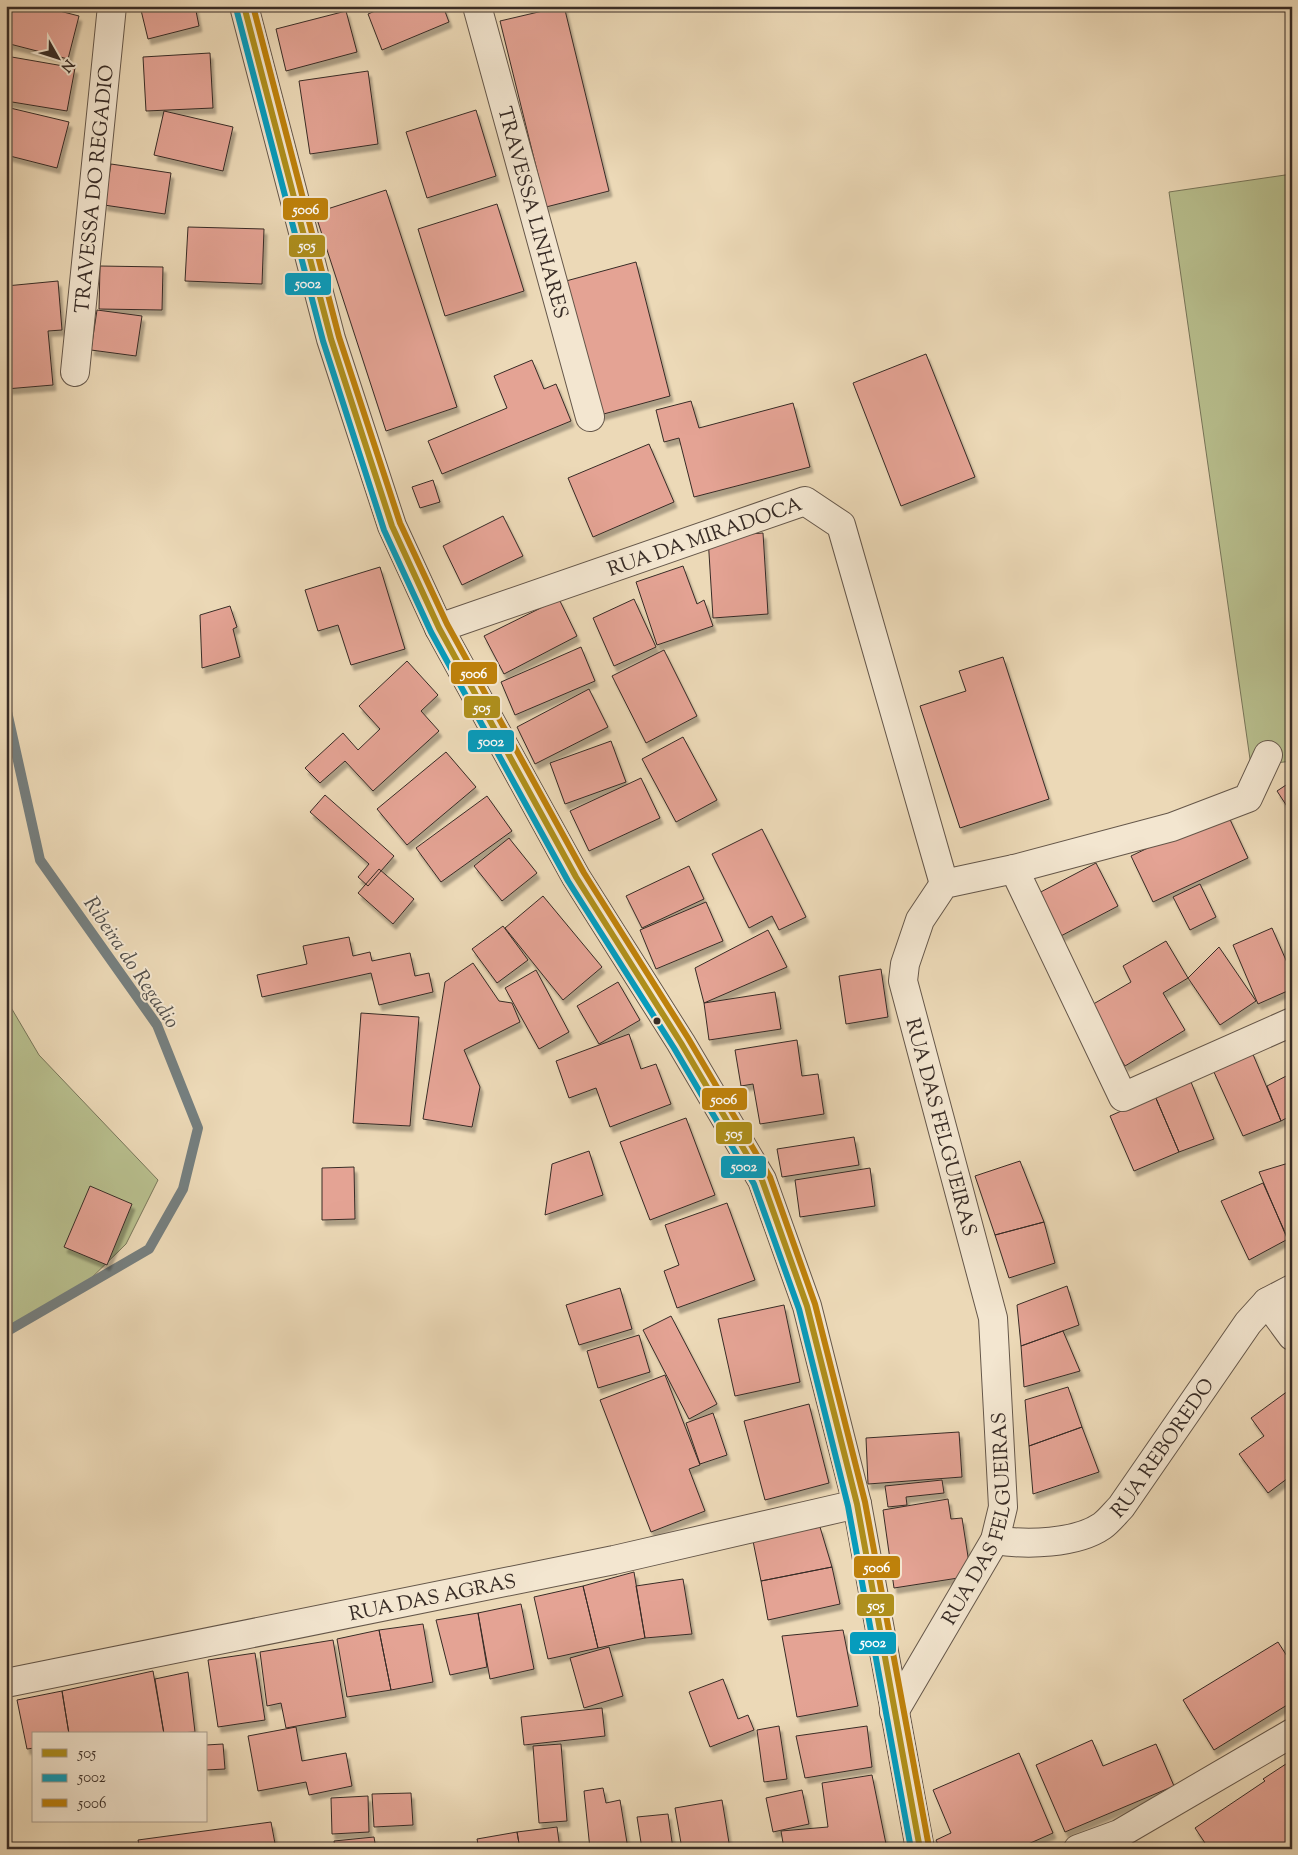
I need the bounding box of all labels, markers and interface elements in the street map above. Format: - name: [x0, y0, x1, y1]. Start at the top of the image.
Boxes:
- north arrow: [32, 32, 82, 82]
- text: N: [55, 54, 78, 76]
- street label: TRAVESSA DO REGADIO: [69, 64, 123, 315]
- street label: TRAVESSA LINHARES: [488, 104, 574, 322]
- line badge: 5006: [282, 197, 329, 221]
- text: 5006: [292, 201, 319, 221]
- line badge: 505: [288, 234, 326, 258]
- text: 505: [298, 237, 316, 257]
- line badge: 5002: [284, 272, 332, 296]
- text: 5002: [294, 275, 321, 295]
- street label: RUA DA MIRADOCA: [604, 491, 807, 585]
- line badge: 5006: [450, 661, 498, 685]
- text: 5006: [460, 665, 487, 685]
- line badge: 505: [463, 695, 501, 719]
- text: 505: [473, 699, 491, 719]
- line badge: 5002: [467, 729, 515, 753]
- text: 5002: [477, 733, 504, 753]
- water label: Ribeira do Regadio: [75, 891, 186, 1035]
- street label: RUA DAS FELGUEIRAS: [897, 1015, 983, 1240]
- unlabelled marker: [652, 1016, 662, 1026]
- line badge: 5006: [701, 1087, 748, 1111]
- text: 5006: [710, 1091, 737, 1111]
- line badge: 505: [715, 1121, 753, 1145]
- text: 505: [725, 1125, 743, 1145]
- line badge: 5002: [720, 1155, 767, 1179]
- text: 5002: [730, 1158, 757, 1178]
- street label: RUA REBOREDO: [1105, 1373, 1223, 1526]
- street label: RUA DAS FELGUEIRAS: [936, 1411, 1020, 1631]
- line badge: 5006: [853, 1555, 901, 1579]
- text: 5006: [863, 1559, 890, 1579]
- street label: RUA DAS AGRAS: [347, 1568, 519, 1630]
- line badge: 505: [856, 1593, 895, 1617]
- text: 505: [867, 1597, 885, 1617]
- line badge: 5002: [849, 1631, 897, 1655]
- text: 5002: [859, 1634, 886, 1654]
- legend: [32, 1732, 208, 1822]
- text: 505: [77, 1744, 96, 1765]
- text: 5002: [77, 1768, 106, 1789]
- text: 5006: [77, 1794, 106, 1815]

